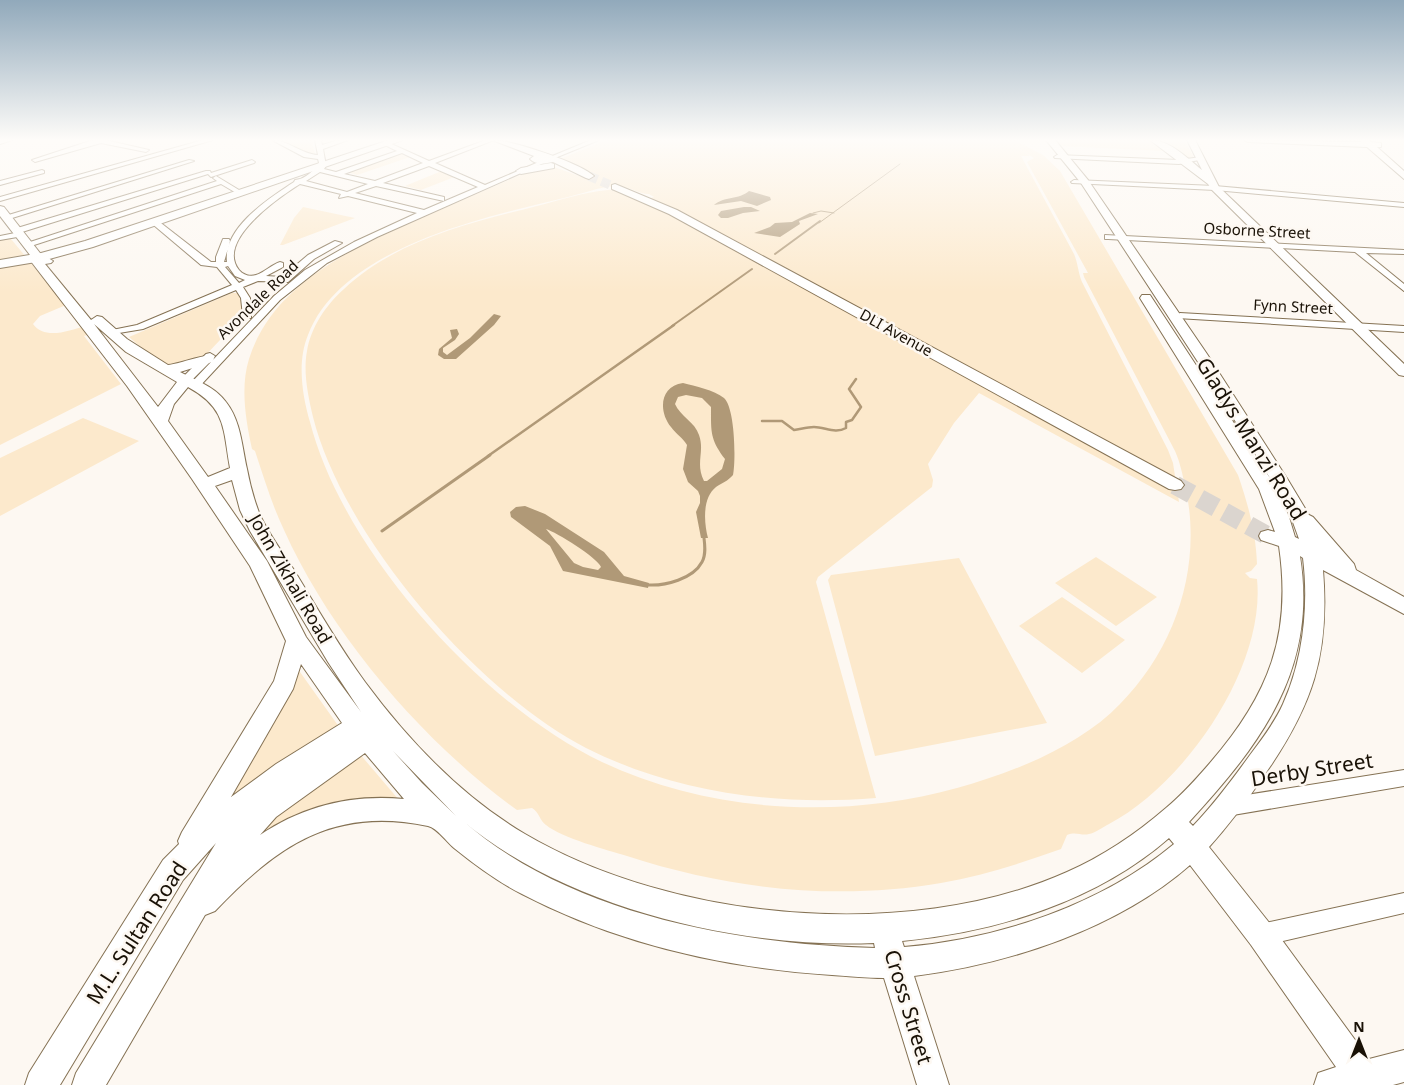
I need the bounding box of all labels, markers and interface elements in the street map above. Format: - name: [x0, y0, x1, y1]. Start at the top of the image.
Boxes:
- street label: Osborne Street: [1203, 217, 1312, 243]
- street label: Avondale Road: [212, 255, 302, 343]
- street label: Fynn Street: [1253, 294, 1334, 318]
- street label: DLI Avenue: [856, 304, 937, 360]
- street label: Gladys Manzi Road: [1191, 352, 1313, 525]
- street label: John Zikhali Road: [243, 508, 338, 648]
- street label: Derby Street: [1249, 745, 1375, 792]
- street label: M.L. Sultan Road: [79, 856, 193, 1009]
- street label: Cross Street: [878, 946, 940, 1068]
- north arrow: [1334, 1015, 1384, 1065]
- text: N: [1353, 1017, 1365, 1036]

